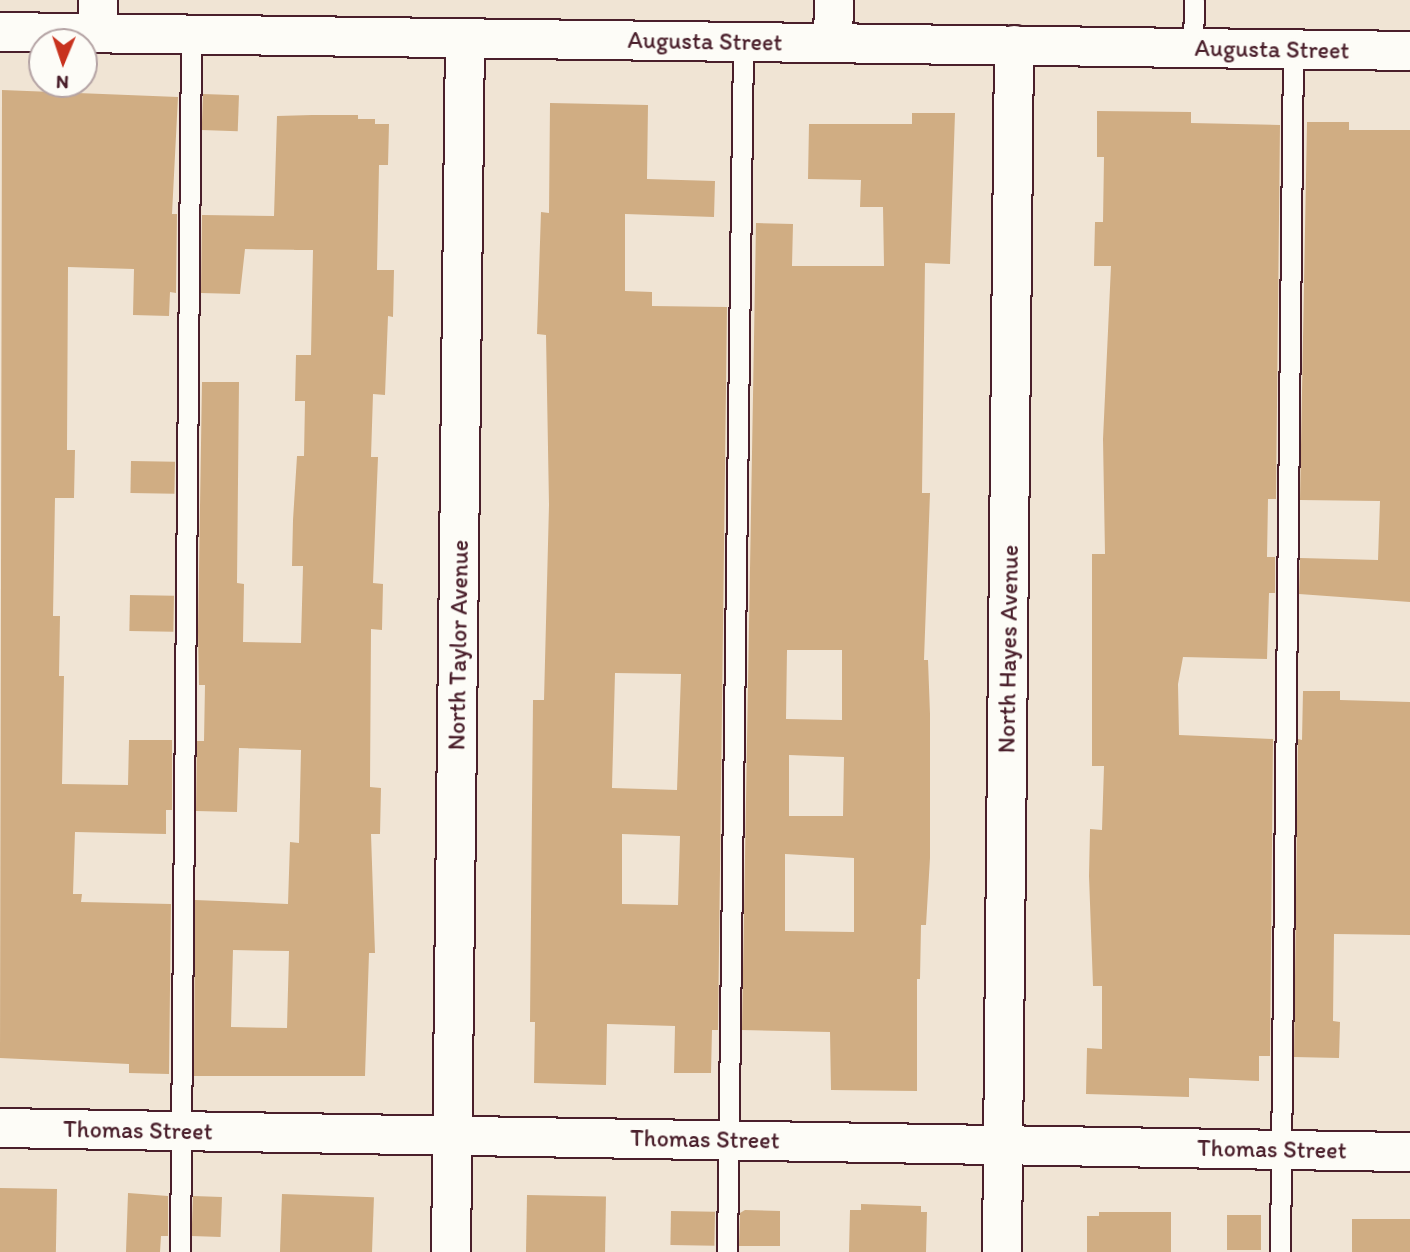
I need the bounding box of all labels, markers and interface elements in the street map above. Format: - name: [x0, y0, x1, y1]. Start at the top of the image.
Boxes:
- street label: Augusta Street: [627, 25, 783, 57]
- north arrow: [28, 28, 98, 98]
- street label: Augusta Street: [1194, 33, 1350, 65]
- text: N: [56, 71, 69, 94]
- street label: North Taylor Avenue: [442, 540, 474, 750]
- street label: North Hayes Avenue: [992, 545, 1024, 753]
- street label: Thomas Street: [63, 1114, 213, 1146]
- street label: Thomas Street: [630, 1123, 780, 1155]
- street label: Thomas Street: [1197, 1133, 1347, 1165]

